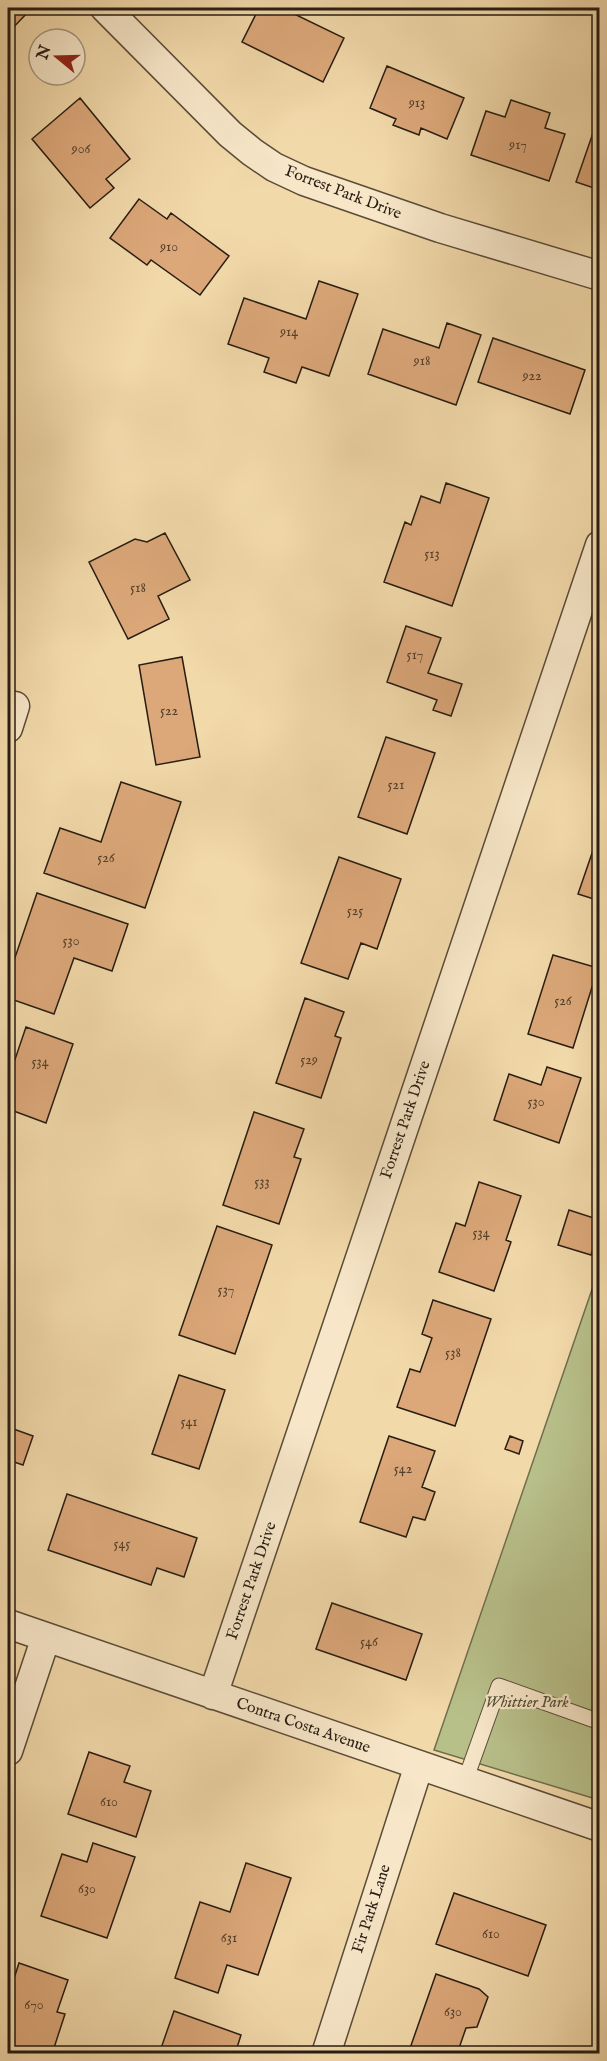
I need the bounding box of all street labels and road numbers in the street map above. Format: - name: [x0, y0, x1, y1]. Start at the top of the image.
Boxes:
- street label: Forrest Park Drive: [282, 162, 404, 224]
- street label: Forrest Park Drive: [376, 1058, 436, 1182]
- street label: Forrest Park Drive: [222, 1519, 282, 1643]
- street label: Contra Costa Avenue: [233, 1694, 373, 1758]
- street label: Fir Park Lane: [348, 1862, 396, 1956]

